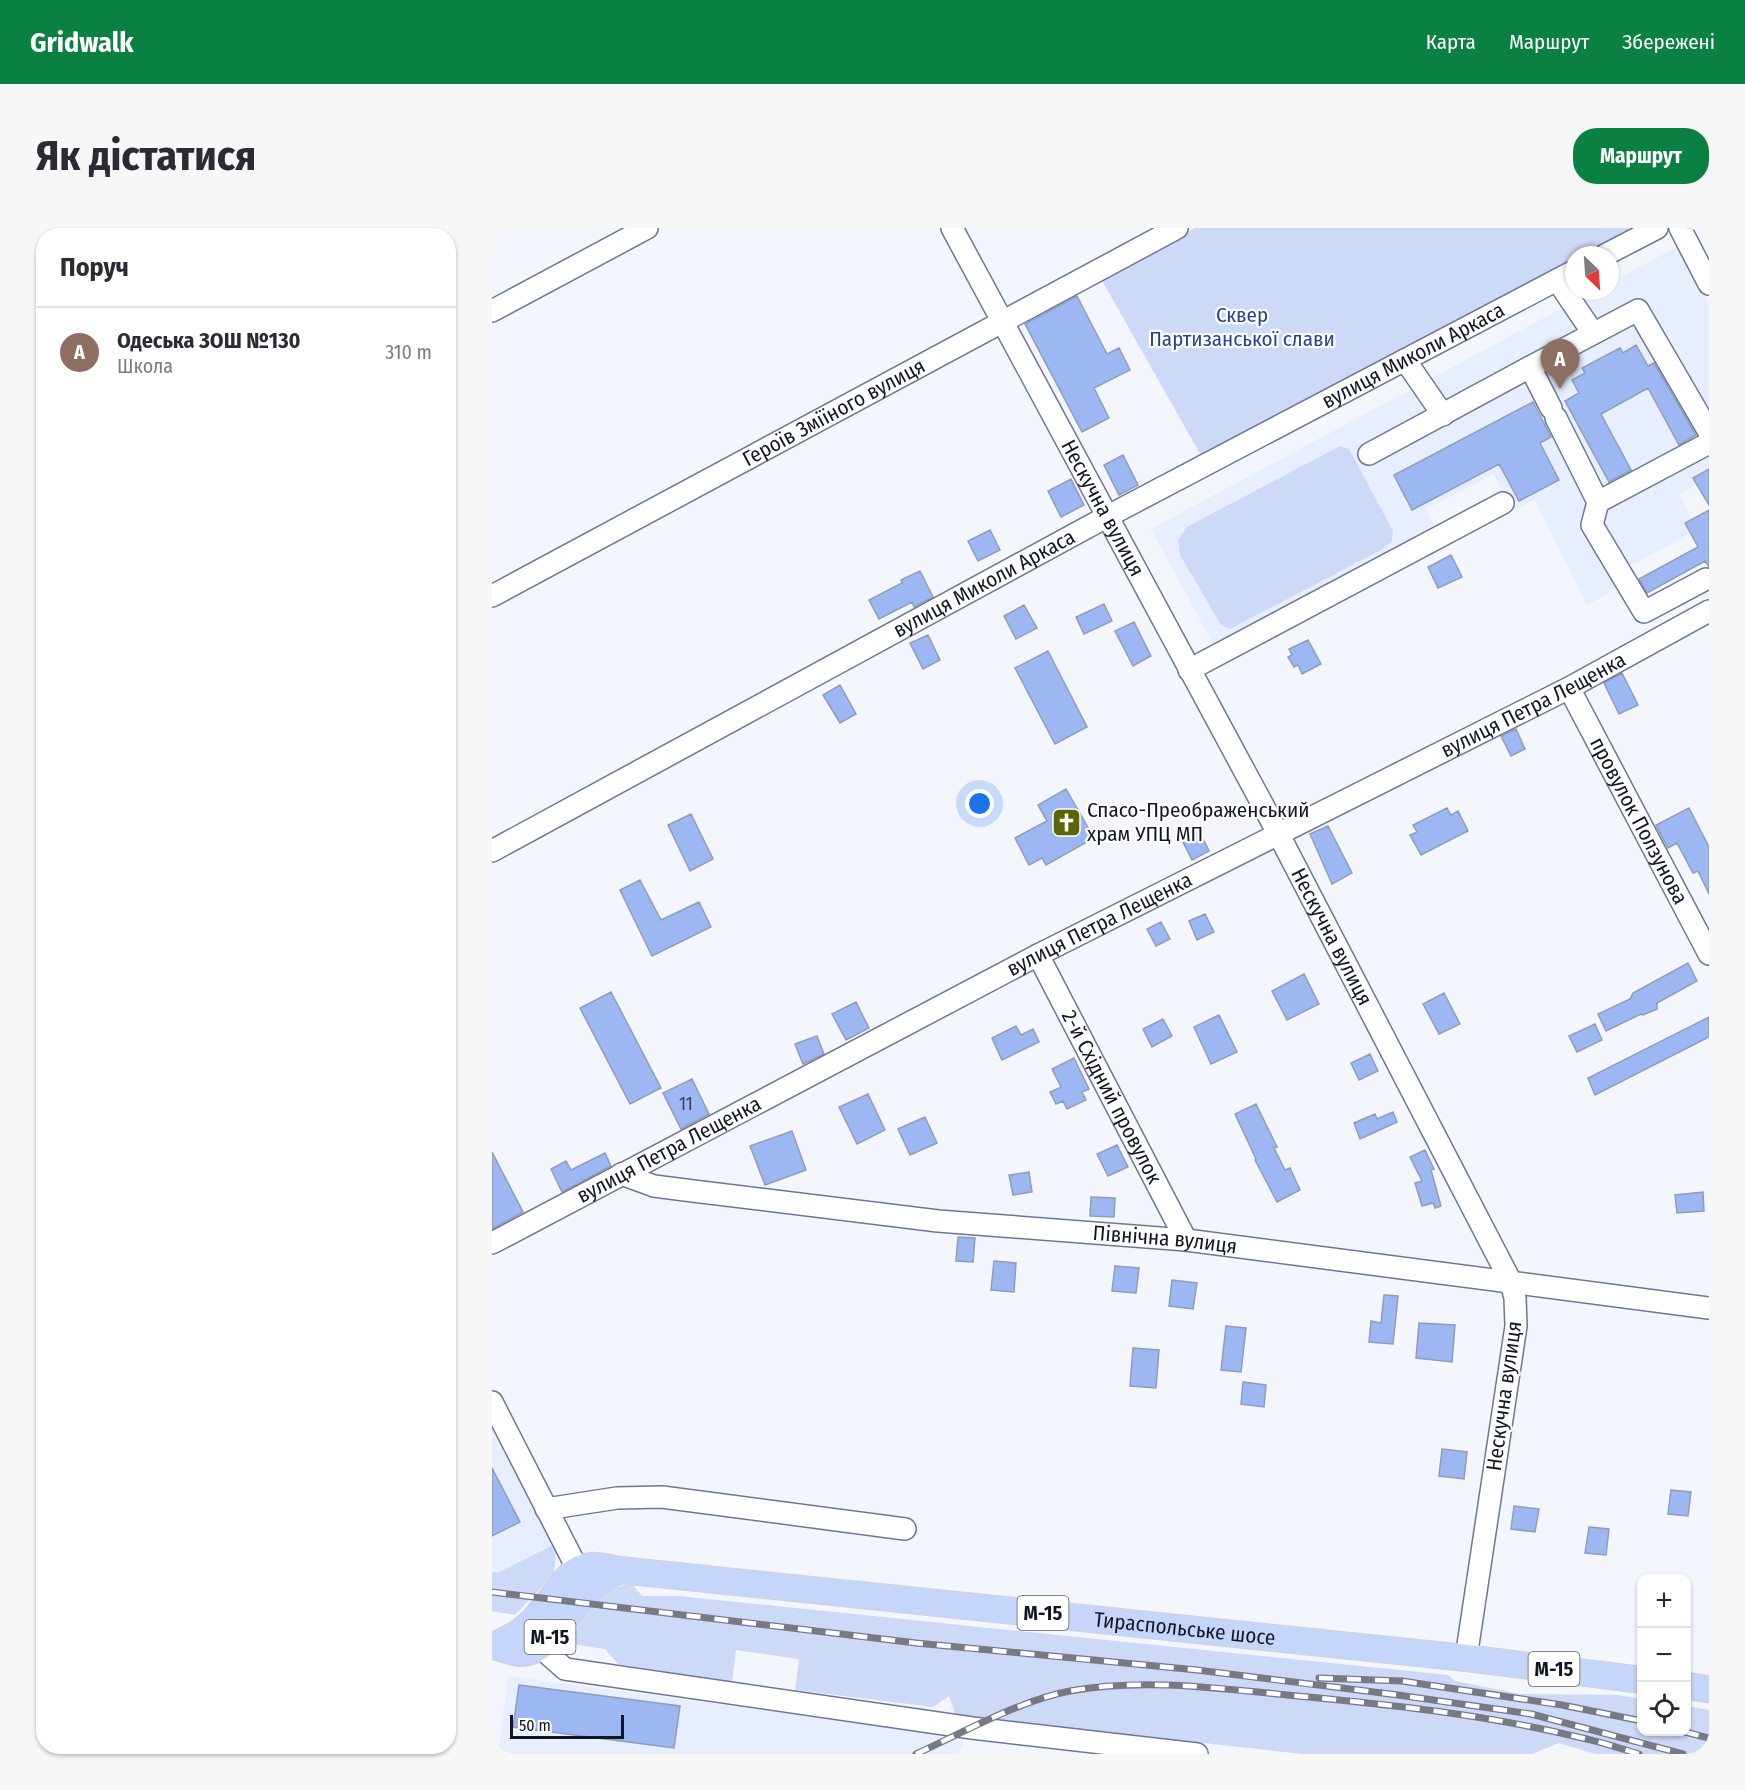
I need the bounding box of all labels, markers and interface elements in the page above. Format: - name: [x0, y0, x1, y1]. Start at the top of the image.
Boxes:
- text: Gridwalk: [30, 26, 134, 59]
- text: Карта: [1426, 29, 1476, 55]
- text: Маршрут: [1509, 29, 1589, 55]
- text: Збережені: [1622, 29, 1715, 55]
- button: Маршрут: [1573, 128, 1709, 184]
- text: Як дістатися: [36, 131, 256, 181]
- north arrow: [1565, 246, 1619, 300]
- text: Поруч: [60, 252, 129, 283]
- street label: вулиця Миколи Аркаса: [1317, 297, 1509, 414]
- park label: Сквер Партизанської слави: [1149, 302, 1335, 352]
- text: Одеська ЗОШ №130: [117, 327, 301, 354]
- text: A: [74, 340, 85, 364]
- text: 310 m: [385, 340, 432, 364]
- pin: A: [1540, 340, 1580, 389]
- street label: Героїв Зміїного вулиця: [738, 353, 930, 472]
- text: Школа: [117, 354, 173, 378]
- street label: Нескучна вулиця: [1056, 435, 1150, 581]
- street label: вулиця Миколи Аркаса: [889, 524, 1079, 643]
- street label: вулиця Петра Лещенка: [1436, 646, 1630, 763]
- street label: провулок Ползунова: [1584, 733, 1693, 909]
- your location: [965, 789, 994, 818]
- place label: Спасо-Преображенський храм УПЦ МП: [1087, 797, 1310, 847]
- church icon: Спасо-Преображенський храм УПЦ МП: [1050, 806, 1082, 838]
- street label: Нескучна вулиця: [1285, 864, 1378, 1010]
- street label: вулиця Петра Лещенка: [1002, 867, 1197, 982]
- street label: 2-й Східний провулок: [1056, 1006, 1168, 1188]
- street label: вулиця Петра Лещенка: [572, 1091, 765, 1209]
- house number: 11: [679, 1093, 693, 1115]
- street label: Північна вулиця: [1092, 1220, 1239, 1260]
- street label: Нескучна вулиця: [1481, 1319, 1527, 1473]
- map controls: [1637, 1574, 1691, 1736]
- button: +: [1637, 1574, 1691, 1628]
- road number: М-15: [1018, 1596, 1068, 1630]
- street label: Тираспольське шосе: [1093, 1606, 1277, 1651]
- road number: М-15: [524, 1620, 576, 1654]
- button: −: [1637, 1628, 1691, 1682]
- road number: М-15: [1528, 1652, 1580, 1686]
- button: locate: [1637, 1682, 1691, 1736]
- scale bar: [510, 1712, 624, 1740]
- text: 50 m: [519, 1716, 551, 1735]

